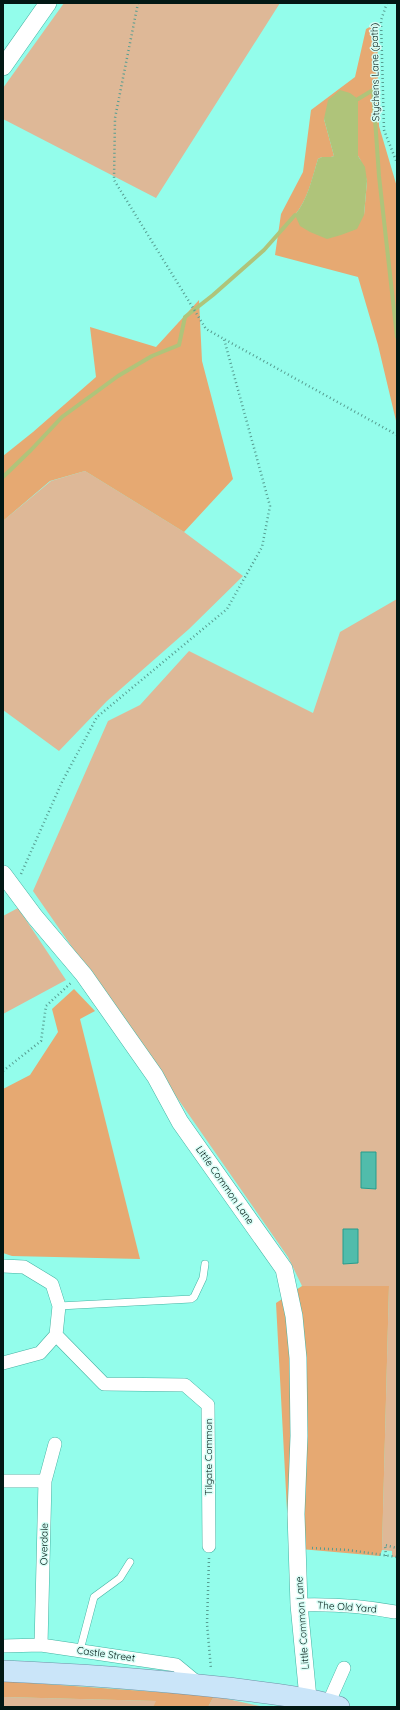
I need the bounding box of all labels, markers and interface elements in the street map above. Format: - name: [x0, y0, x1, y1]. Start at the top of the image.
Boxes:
- street label: Stychens Lane (path): [368, 22, 382, 121]
- street label: Little Common Lane: [193, 1143, 257, 1227]
- street label: Tilgate Common: [202, 1419, 215, 1495]
- street label: Overdale: [37, 1522, 51, 1565]
- street label: Little Common Lane: [292, 1576, 312, 1670]
- street label: The Old Yard: [317, 1598, 377, 1616]
- street label: Castle Street: [76, 1643, 137, 1665]

